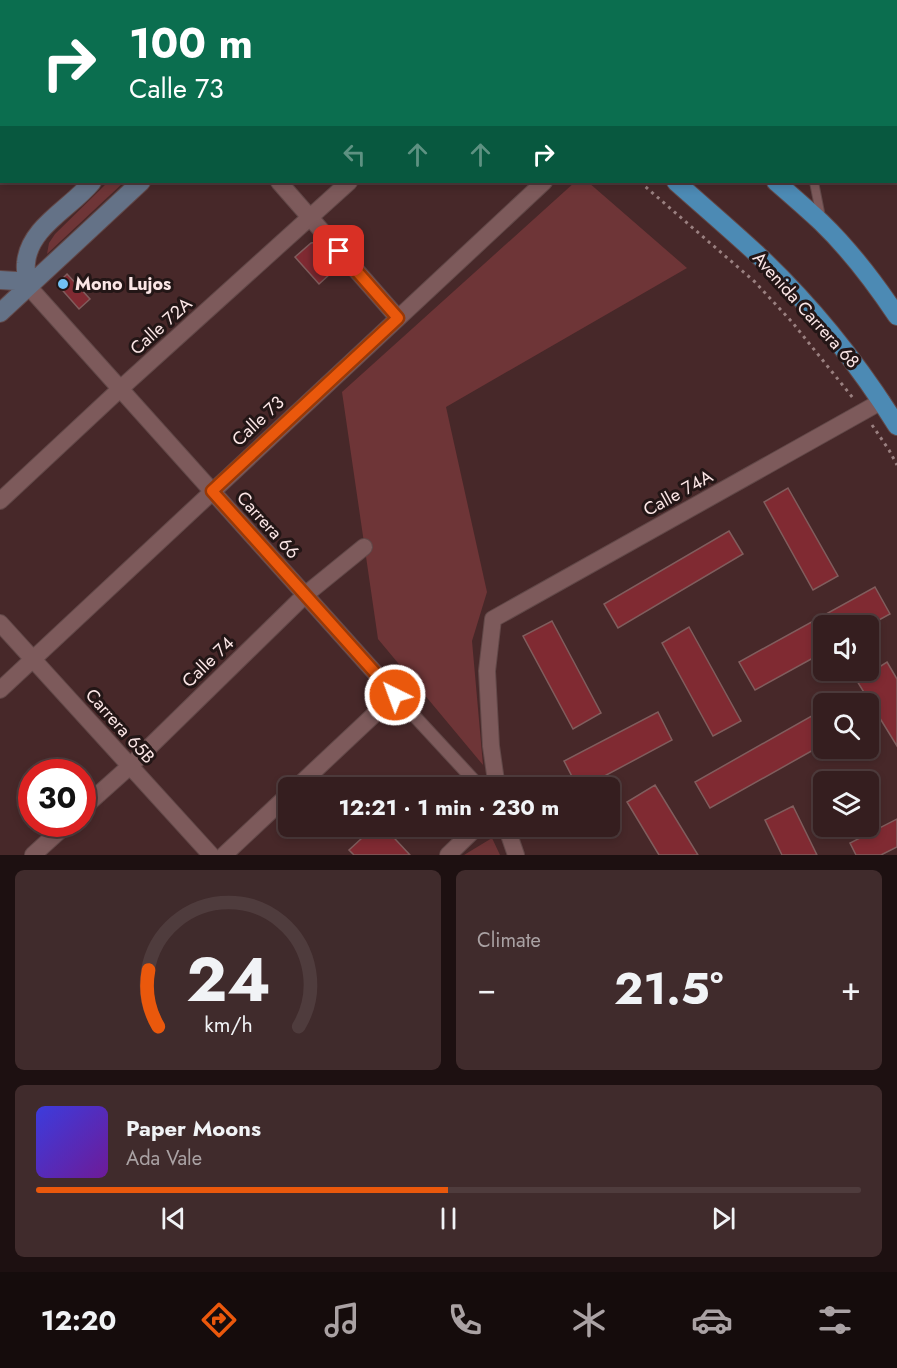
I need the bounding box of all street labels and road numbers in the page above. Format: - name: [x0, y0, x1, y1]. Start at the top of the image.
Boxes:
- street label: Avenida Carrera 68: [746, 246, 866, 374]
- street label: Calle 72A: [124, 291, 198, 361]
- street label: Calle 73: [226, 390, 290, 452]
- street label: Calle 74A: [639, 463, 718, 523]
- street label: Carrera 66: [230, 485, 306, 565]
- street label: Calle 74: [176, 630, 240, 694]
- street label: Carrera 65B: [79, 683, 161, 769]

